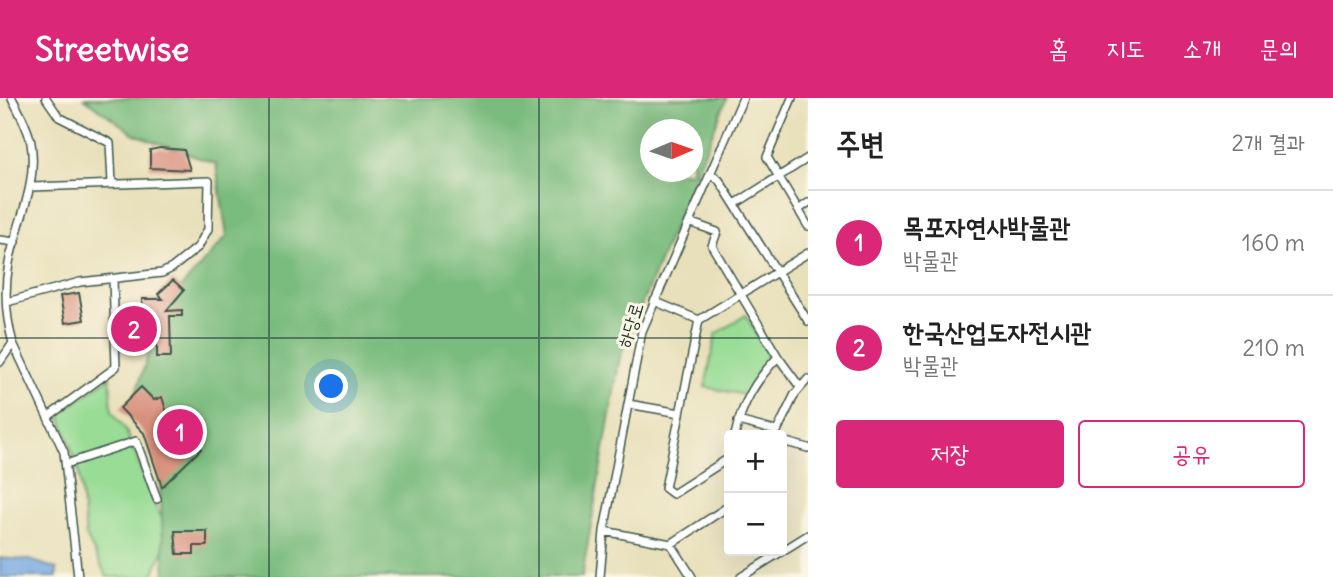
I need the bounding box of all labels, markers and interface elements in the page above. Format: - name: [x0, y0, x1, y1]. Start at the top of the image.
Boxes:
- text: Streetwise: [35, 28, 189, 70]
- text: 홈: [1049, 33, 1068, 63]
- text: 지도: [1106, 33, 1145, 63]
- text: 소개: [1183, 33, 1221, 63]
- text: 문의: [1259, 33, 1298, 63]
- north arrow: [640, 119, 703, 182]
- text: 주변: [836, 124, 884, 162]
- text: 2개 결과: [1231, 128, 1305, 157]
- text: 목포자연사박물관: [903, 210, 1070, 243]
- text: 1: [854, 228, 864, 257]
- text: 160 m: [1242, 228, 1305, 257]
- text: 박물관: [903, 245, 959, 274]
- street label: 하당로: [612, 300, 648, 350]
- pin: 2: [111, 303, 157, 355]
- text: 한국산업도자전시관: [903, 315, 1091, 348]
- text: 2: [853, 333, 865, 362]
- text: 210 m: [1242, 333, 1305, 362]
- text: 박물관: [903, 350, 959, 379]
- your location: [314, 369, 348, 403]
- pin: 1: [157, 406, 203, 458]
- button: 저장: [836, 420, 1064, 488]
- button: 공유: [1078, 420, 1305, 488]
- map controls: [724, 430, 787, 556]
- button: +: [724, 430, 787, 493]
- button: −: [724, 493, 787, 556]

